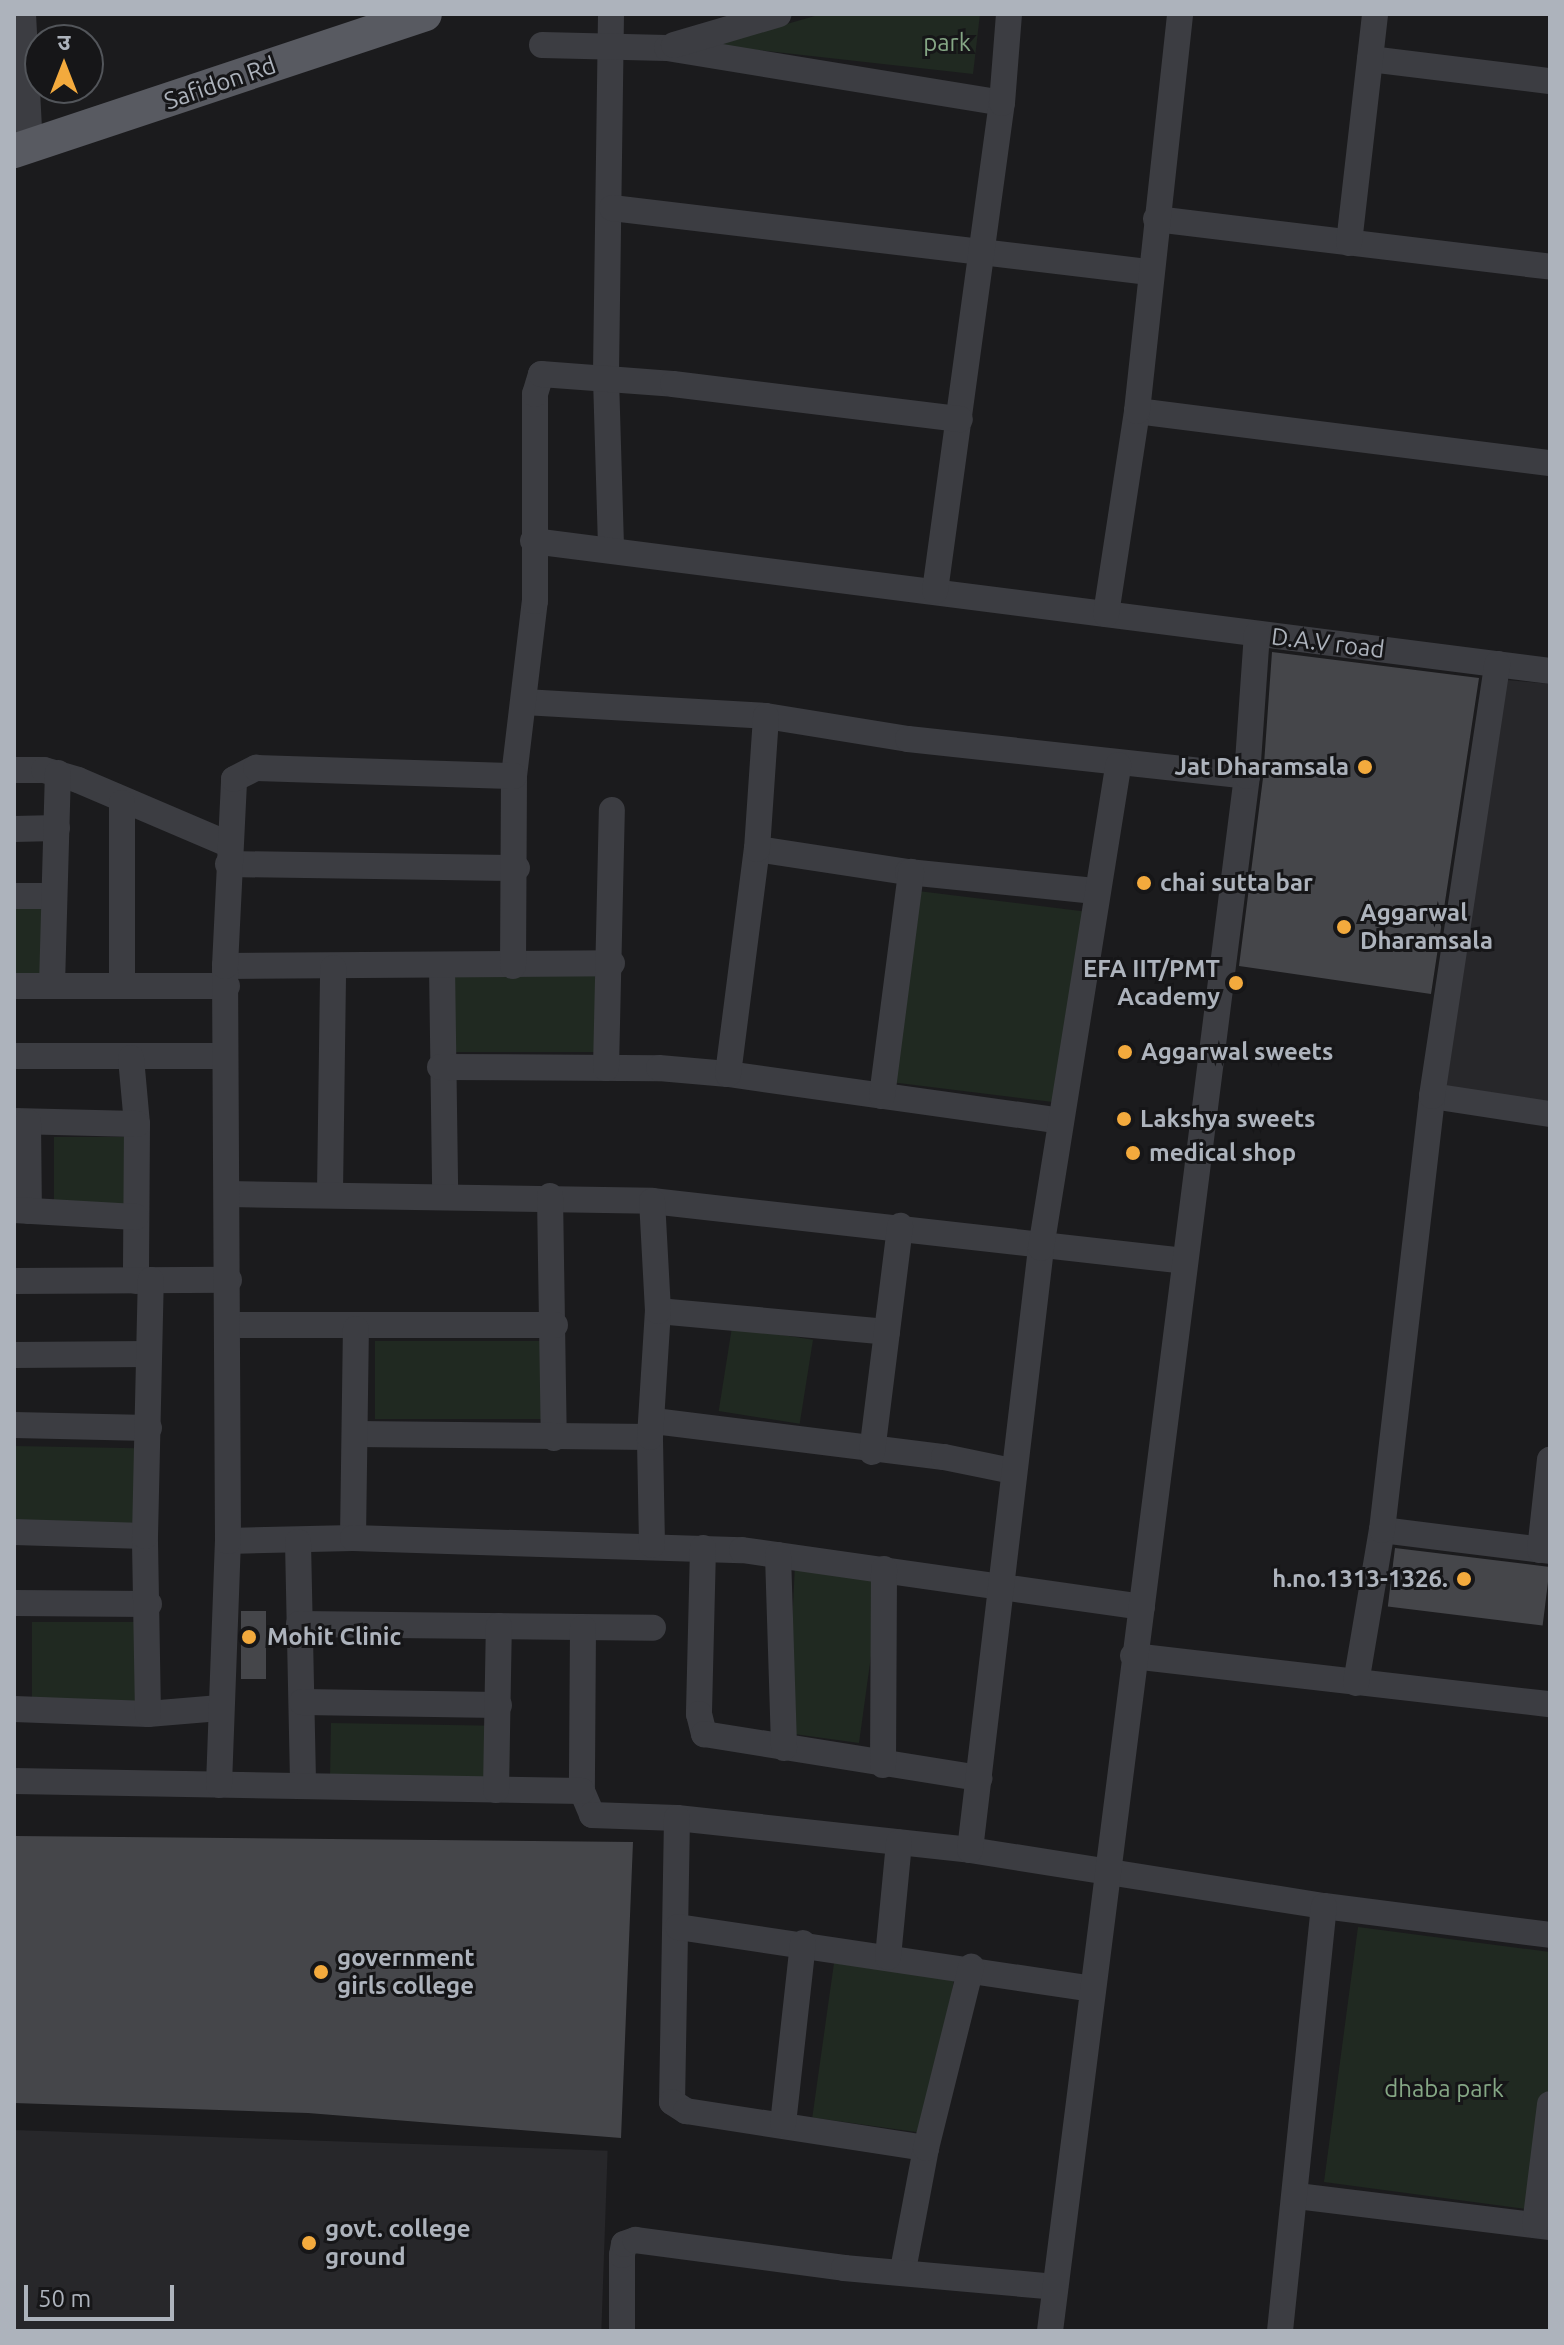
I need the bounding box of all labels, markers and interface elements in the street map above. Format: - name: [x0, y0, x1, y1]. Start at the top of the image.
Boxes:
- north arrow: [24, 24, 104, 104]
- text: उ: [58, 29, 70, 54]
- park label: park: [923, 29, 971, 57]
- street label: Safidon Rd: [160, 50, 280, 116]
- street label: D.A.V road: [1270, 622, 1386, 664]
- place label: Jat Dharamsala: [1175, 753, 1349, 781]
- marker: Jat Dharamsala: [1356, 758, 1374, 776]
- place label: chai sutta bar: [1160, 869, 1313, 897]
- marker: chai sutta bar: [1135, 874, 1153, 892]
- place label: Aggarwal Dharamsala: [1360, 899, 1493, 955]
- marker: Aggarwal Dharamsala: [1335, 918, 1353, 936]
- place label: EFA IIT/PMT Academy: [1083, 955, 1220, 1011]
- marker: EFA IIT/PMT Academy: [1227, 974, 1245, 992]
- place label: Aggarwal sweets: [1141, 1038, 1333, 1066]
- marker: Aggarwal sweets: [1116, 1043, 1134, 1061]
- place label: Lakshya sweets: [1140, 1105, 1315, 1133]
- marker: Lakshya sweets: [1115, 1110, 1133, 1128]
- place label: medical shop: [1149, 1139, 1296, 1167]
- marker: medical shop: [1124, 1144, 1142, 1162]
- place label: h.no.1313-1326.: [1272, 1565, 1448, 1593]
- marker: h.no.1313-1326.: [1455, 1570, 1473, 1588]
- place label: Mohit Clinic: [267, 1623, 401, 1651]
- marker: Mohit Clinic: [238, 1626, 260, 1648]
- place label: government girls college: [337, 1944, 475, 2000]
- marker: government girls college: [312, 1963, 330, 1981]
- park label: dhaba park: [1384, 2075, 1504, 2103]
- place label: govt. college ground: [325, 2215, 471, 2271]
- marker: govt. college ground: [300, 2234, 318, 2252]
- scale bar: [28, 2269, 178, 2319]
- text: 50 m: [38, 2285, 91, 2312]

